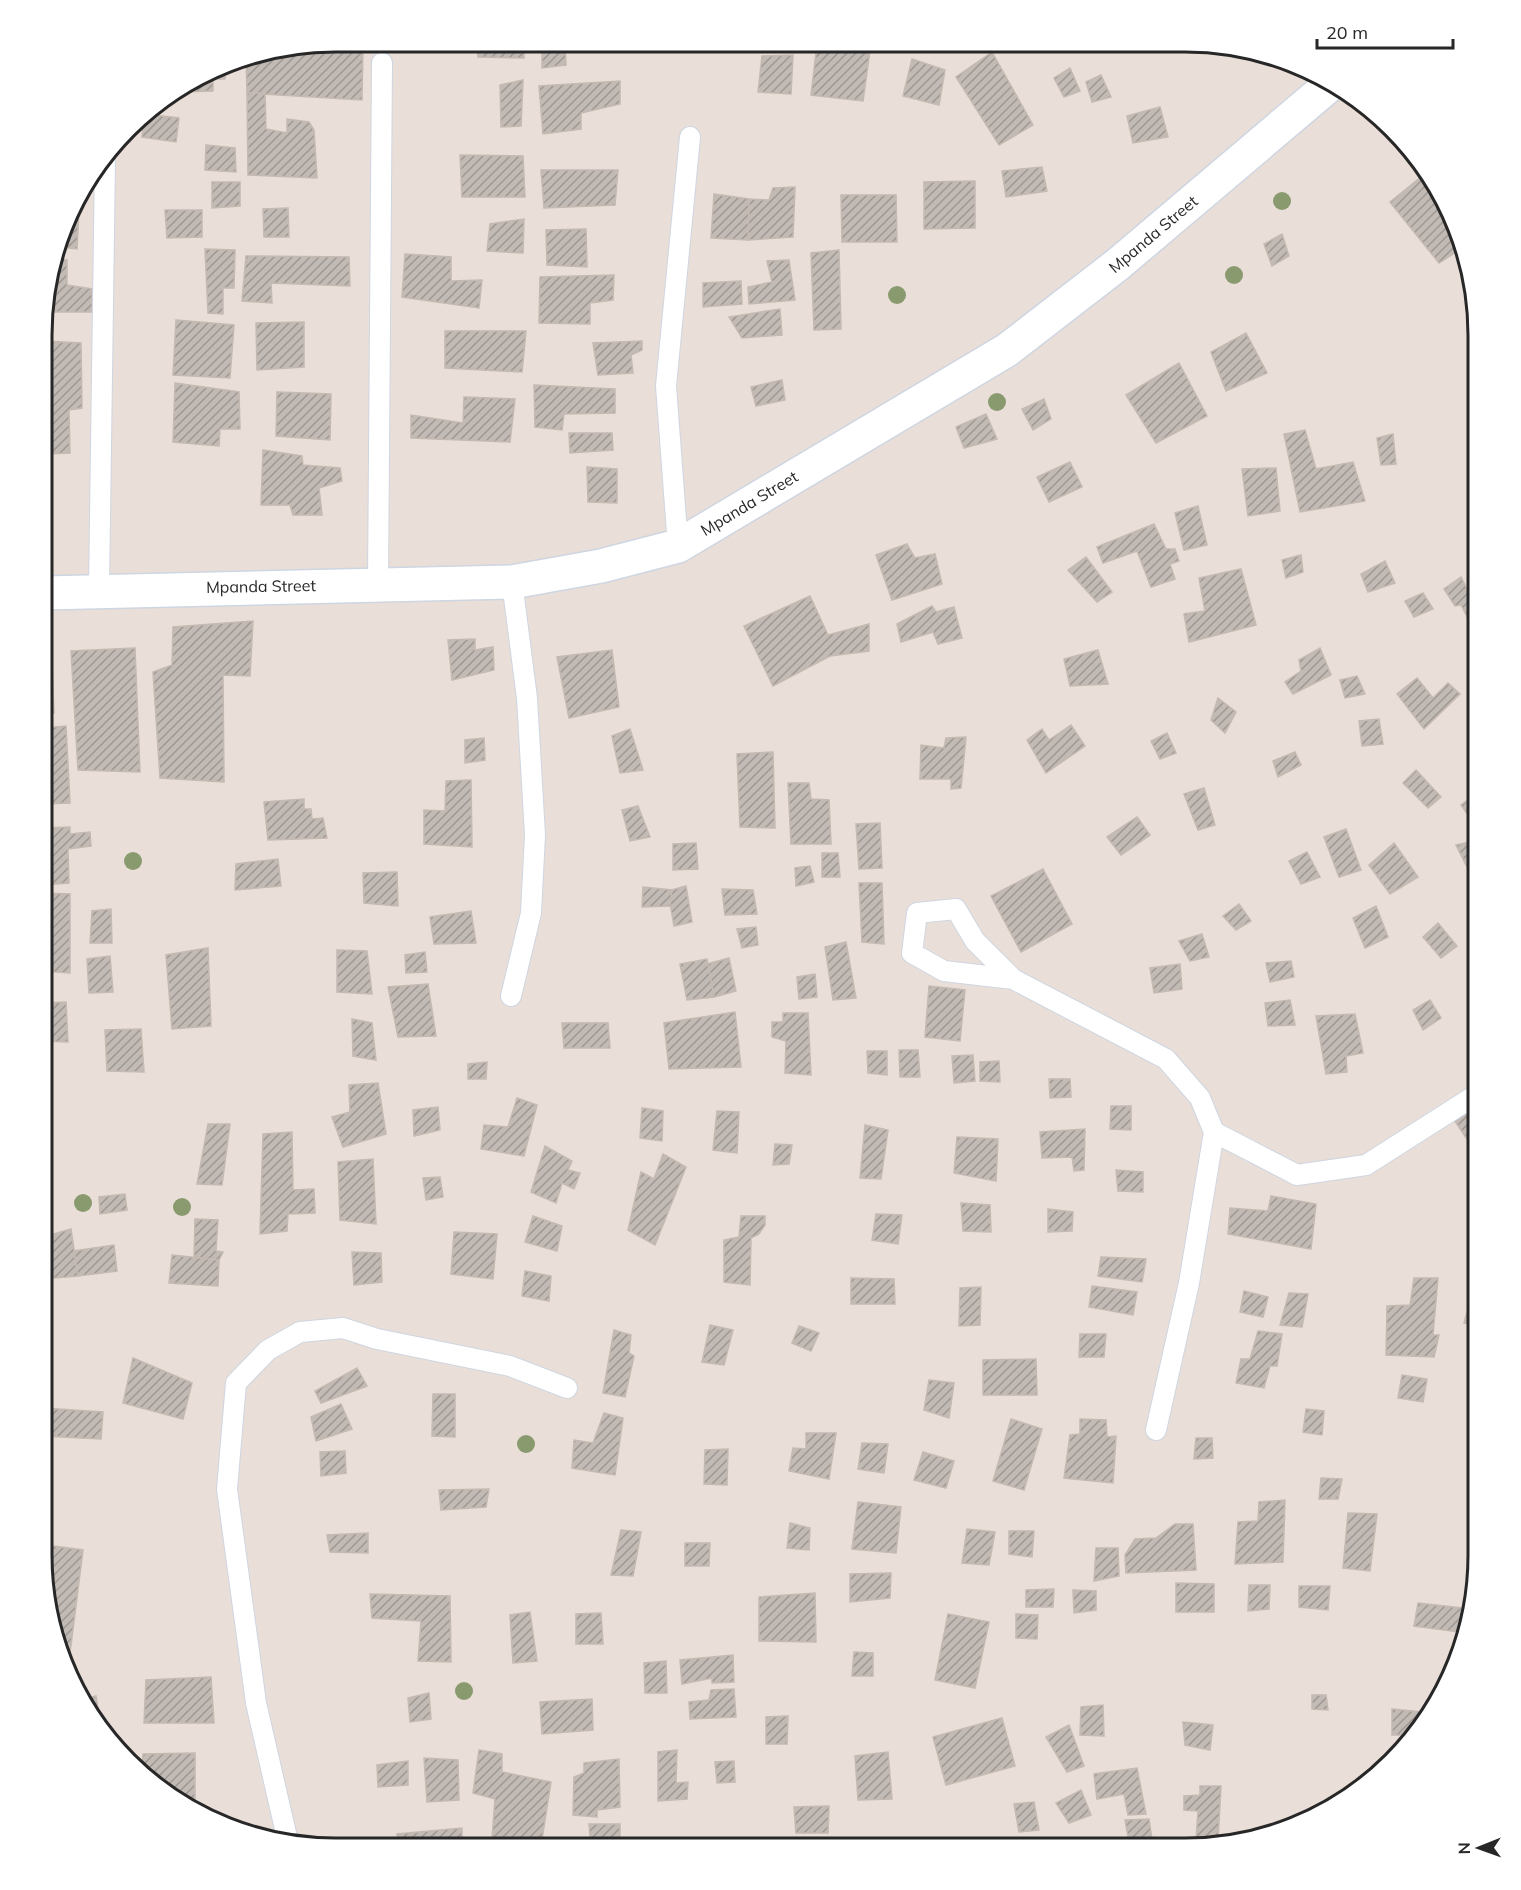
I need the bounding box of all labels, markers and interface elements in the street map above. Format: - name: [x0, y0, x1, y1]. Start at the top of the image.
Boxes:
- scale bar: [1317, 12, 1454, 50]
- text: 20 m: [1326, 21, 1368, 44]
- street label: Mpanda Street: [1104, 191, 1202, 277]
- street label: Mpanda Street: [697, 466, 802, 540]
- street label: Mpanda Street: [206, 575, 317, 597]
- north arrow: [1449, 1818, 1509, 1878]
- text: N: [1454, 1842, 1474, 1854]

